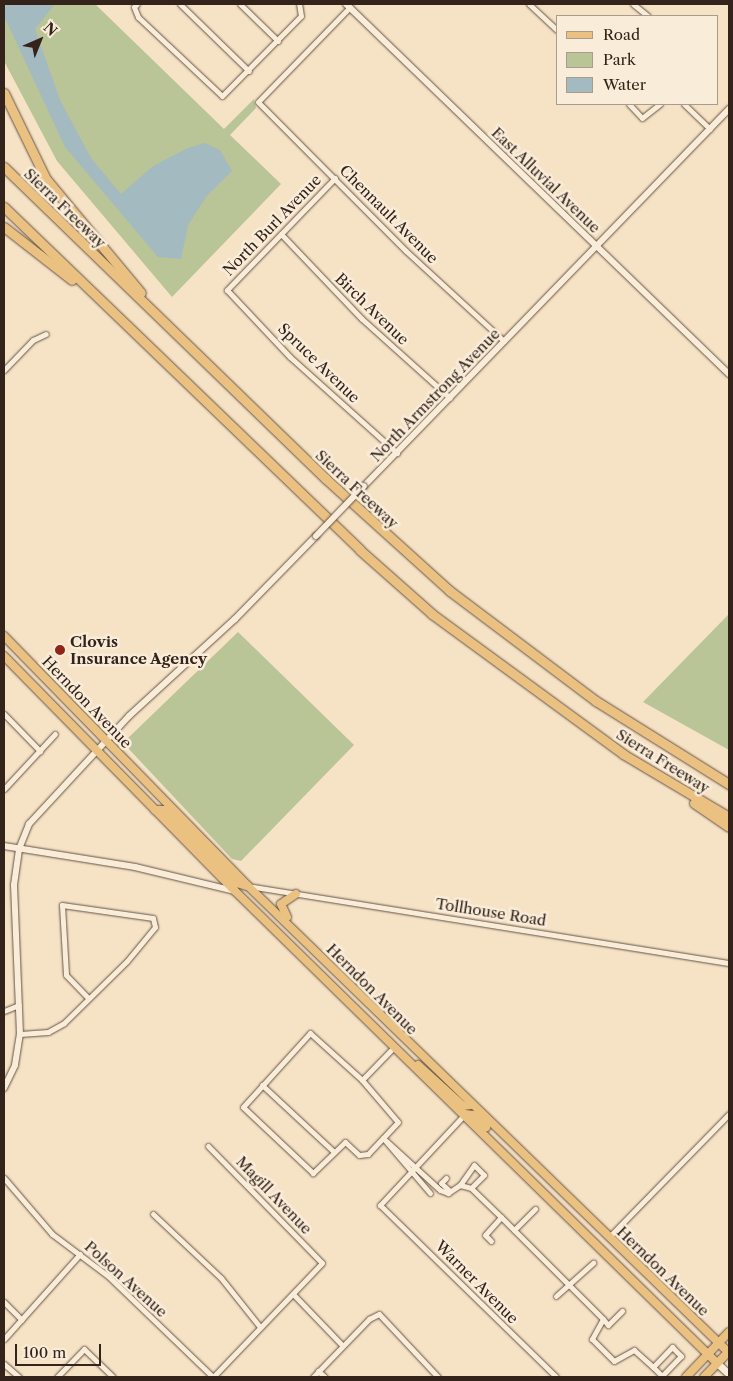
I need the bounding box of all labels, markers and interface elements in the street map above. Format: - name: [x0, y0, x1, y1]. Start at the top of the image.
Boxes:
- north arrow: [15, 15, 65, 65]
- legend: [556, 15, 718, 105]
- text: N: [40, 19, 61, 40]
- text: Road: [603, 25, 640, 44]
- text: Park: [603, 50, 636, 69]
- text: Water: [603, 75, 646, 94]
- street label: East Alluvial Avenue: [487, 123, 605, 237]
- street label: Chennault Avenue: [336, 161, 442, 267]
- street label: Sierra Freeway: [20, 164, 110, 252]
- street label: North Burl Avenue: [219, 171, 325, 279]
- street label: Birch Avenue: [331, 269, 413, 349]
- street label: Spruce Avenue: [274, 319, 364, 407]
- street label: North Armstrong Avenue: [366, 324, 504, 466]
- street label: Sierra Freeway: [312, 446, 402, 532]
- place label: Clovis Insurance Agency: [70, 632, 208, 667]
- marker: Clovis Insurance Agency: [54, 644, 66, 656]
- street label: Herndon Avenue: [38, 652, 136, 752]
- street label: Sierra Freeway: [613, 725, 713, 797]
- street label: Tollhouse Road: [434, 894, 548, 930]
- street label: Herndon Avenue: [323, 940, 421, 1038]
- street label: Magill Avenue: [232, 1152, 316, 1238]
- street label: Herndon Avenue: [613, 1222, 713, 1320]
- street label: Warner Avenue: [431, 1236, 523, 1328]
- street label: Polson Avenue: [81, 1237, 171, 1321]
- scale bar: [18, 1334, 104, 1366]
- text: 100 m: [23, 1343, 66, 1362]

